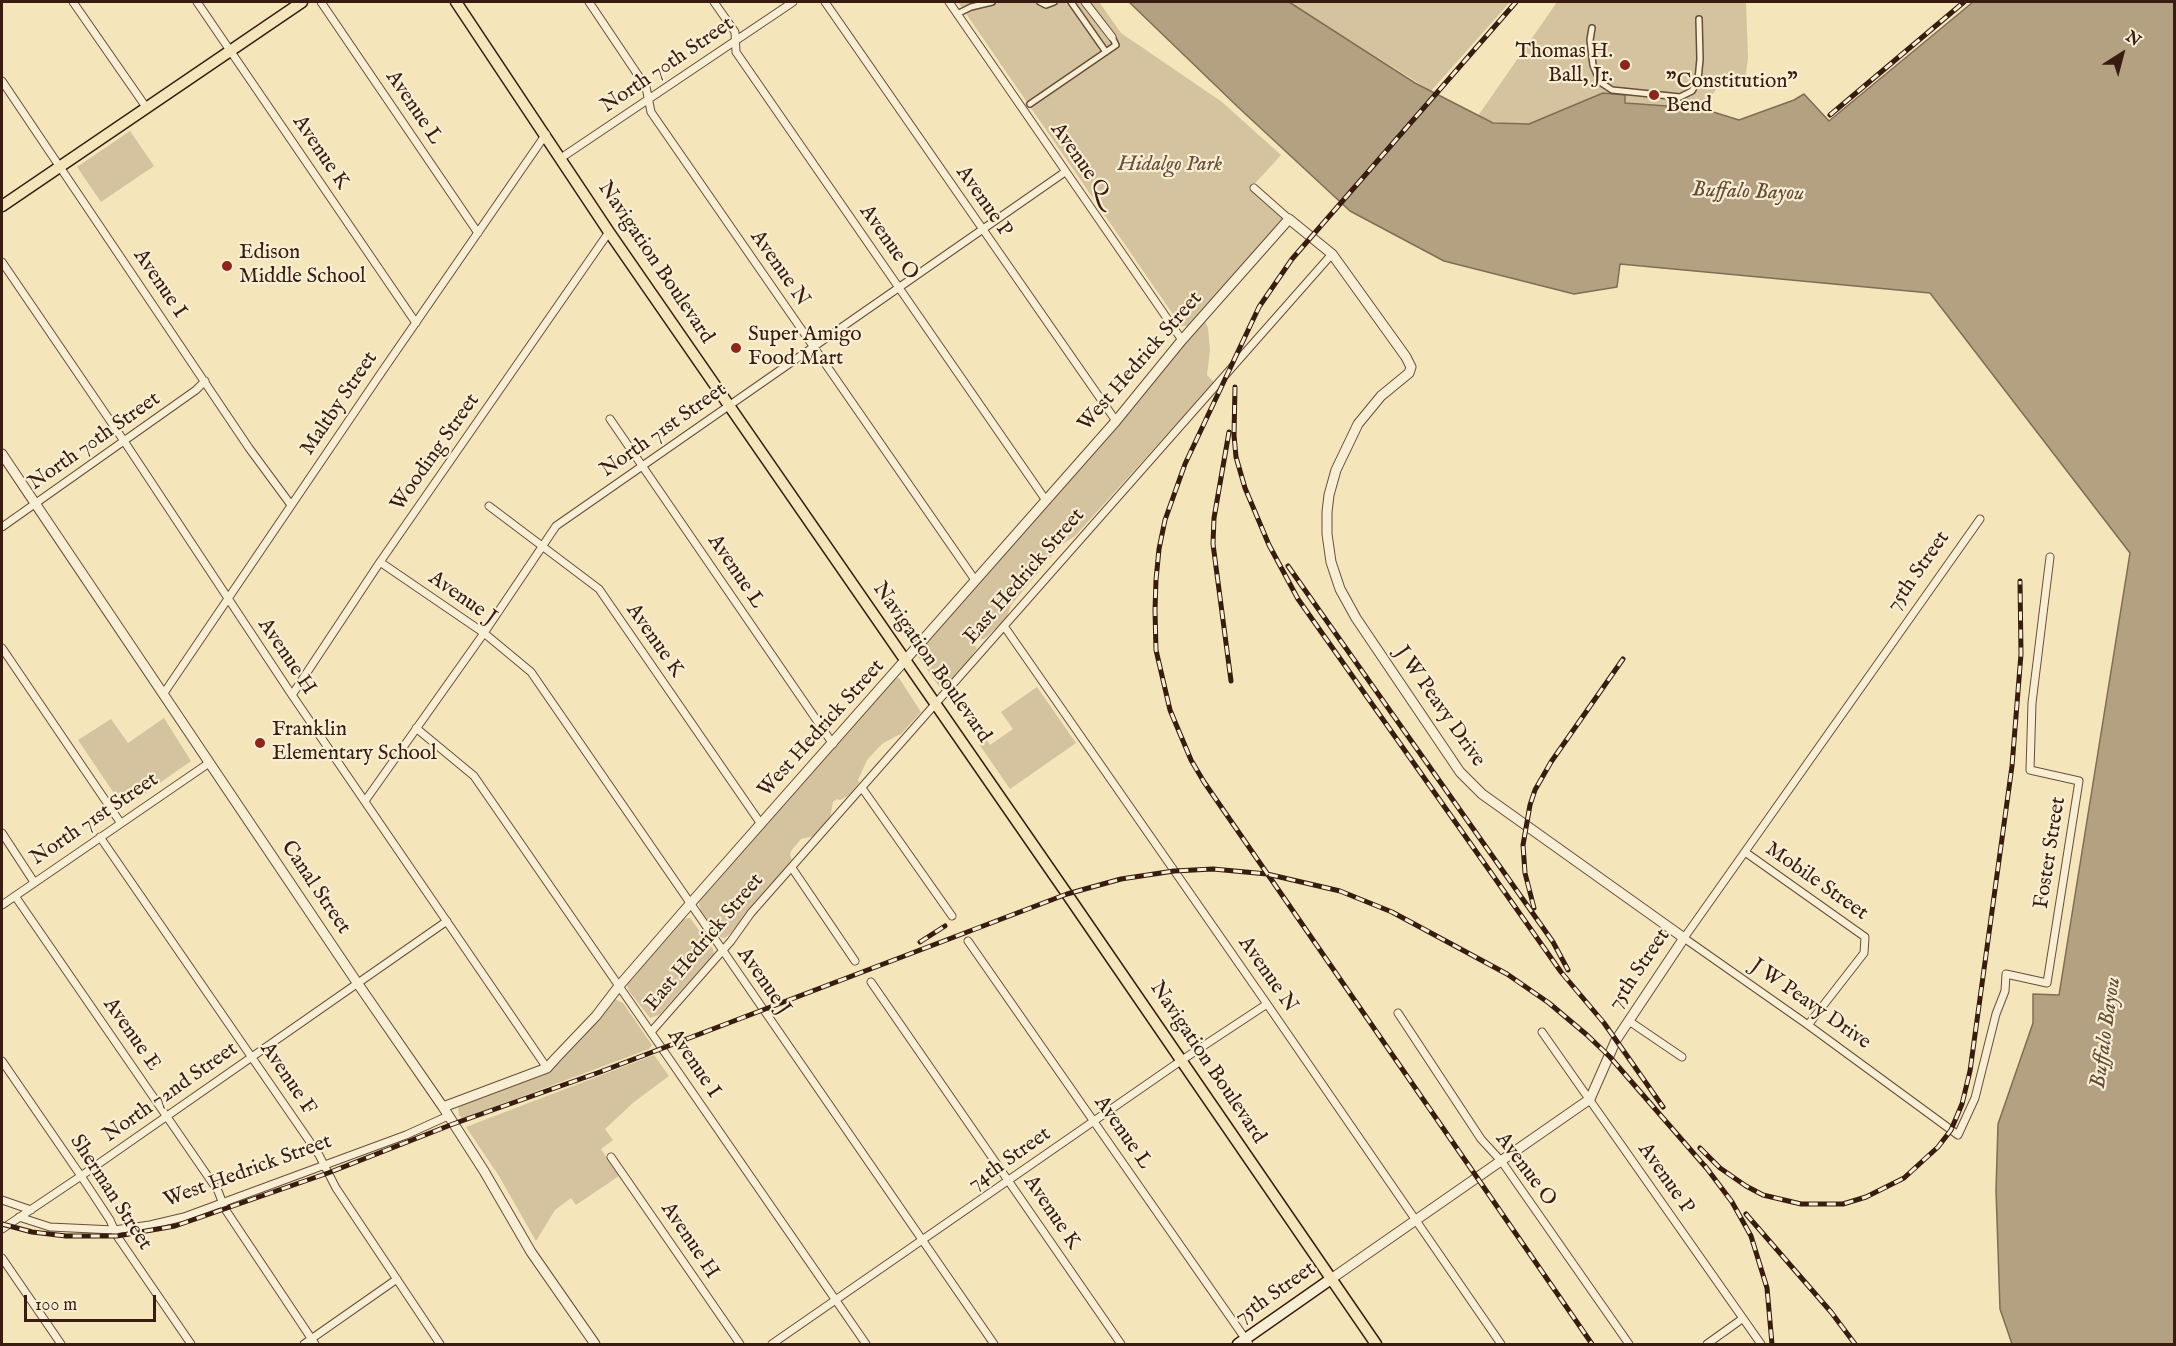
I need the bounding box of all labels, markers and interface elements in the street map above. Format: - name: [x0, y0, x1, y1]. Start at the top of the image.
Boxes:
- street label: North 70th Street: [597, 12, 739, 120]
- north arrow: [2092, 24, 2152, 84]
- text: N: [2121, 27, 2144, 52]
- place label: Thomas H. Ball, Jr.: [1515, 40, 1613, 90]
- marker: Thomas H. Ball, Jr.: [1618, 58, 1632, 72]
- street label: Avenue L: [379, 66, 447, 150]
- place label: "Constitution" Bend: [1666, 70, 1798, 120]
- marker: "Constitution" Bend: [1647, 88, 1661, 102]
- street label: Avenue K: [286, 111, 354, 195]
- street label: Avenue Q: [1044, 119, 1114, 203]
- park label: Hidalgo Park: [1118, 153, 1222, 179]
- street label: Avenue P: [949, 162, 1017, 242]
- street label: Navigation Boulevard: [591, 177, 719, 349]
- water label: Buffalo Bayou: [1691, 178, 1805, 208]
- street label: Avenue O: [853, 200, 923, 286]
- street label: Avenue N: [744, 226, 814, 312]
- place label: Edison Middle School: [239, 241, 366, 291]
- street label: Avenue I: [127, 245, 191, 323]
- marker: Edison Middle School: [220, 259, 234, 273]
- street label: West Hedrick Street: [1074, 287, 1208, 437]
- place label: Super Amigo Food Mart: [748, 323, 862, 373]
- marker: Super Amigo Food Mart: [729, 341, 743, 355]
- street label: Maltby Street: [296, 347, 384, 461]
- street label: North 71st Street: [596, 378, 732, 484]
- street label: North 70th Street: [24, 387, 166, 497]
- street label: Wooding Street: [386, 389, 486, 517]
- street label: East Hedrick Street: [959, 504, 1091, 650]
- street label: 75th Street: [1882, 527, 1956, 617]
- street label: Avenue L: [701, 530, 769, 614]
- street label: Avenue J: [423, 566, 501, 632]
- street label: Navigation Boulevard: [866, 578, 996, 748]
- street label: Avenue K: [620, 599, 688, 683]
- street label: Avenue H: [251, 614, 321, 700]
- street label: J W Peavy Drive: [1388, 642, 1490, 772]
- street label: West Hedrick Street: [754, 655, 890, 803]
- place label: Franklin Elementary School: [272, 718, 437, 768]
- marker: Franklin Elementary School: [253, 736, 267, 750]
- street label: North 71st Street: [26, 768, 164, 872]
- street label: Foster Street: [2030, 795, 2072, 911]
- street label: Canal Street: [275, 837, 355, 939]
- street label: Mobile Street: [1760, 837, 1872, 927]
- street label: East Hedrick Street: [640, 869, 770, 1017]
- street label: 75th Street: [1604, 925, 1676, 1015]
- street label: Avenue N: [1232, 932, 1302, 1018]
- street label: Avenue J: [730, 943, 796, 1021]
- street label: J W Peavy Drive: [1745, 954, 1875, 1056]
- water label: Buffalo Bayou: [2086, 976, 2128, 1090]
- street label: Navigation Boulevard: [1143, 977, 1271, 1149]
- street label: Avenue E: [97, 994, 165, 1076]
- street label: Avenue I: [661, 1025, 725, 1103]
- street label: North 72nd Street: [99, 1037, 243, 1149]
- street label: Avenue F: [254, 1038, 320, 1120]
- street label: Avenue L: [1088, 1091, 1156, 1175]
- street label: 74th Street: [964, 1122, 1056, 1198]
- street label: Avenue O: [1489, 1128, 1561, 1212]
- street label: West Hedrick Street: [161, 1130, 335, 1214]
- street label: Sherman Street: [63, 1131, 157, 1255]
- street label: Avenue P: [1631, 1139, 1699, 1219]
- street label: Avenue K: [1017, 1171, 1085, 1255]
- street label: Avenue H: [654, 1198, 724, 1284]
- street label: 75th Street: [1231, 1257, 1321, 1331]
- scale bar: [27, 1283, 159, 1321]
- text: 100 m: [35, 1294, 77, 1317]

